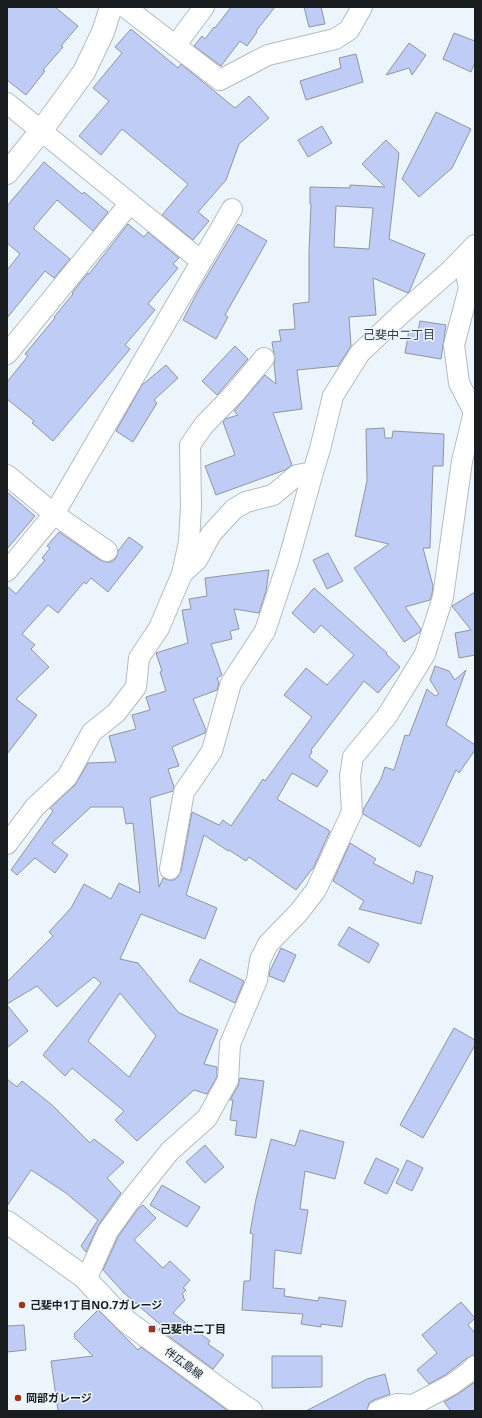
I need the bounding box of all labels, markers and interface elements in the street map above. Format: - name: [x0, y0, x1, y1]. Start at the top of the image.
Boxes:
- district label: 己斐中二丁目: [363, 326, 435, 343]
- place label: 己斐中1丁目NO.7ガレージ: [30, 1297, 162, 1312]
- marker: 己斐中1丁目NO.7ガレージ: [17, 1300, 27, 1310]
- place label: 己斐中二丁目: [160, 1321, 226, 1336]
- marker: 己斐中二丁目: [147, 1324, 157, 1334]
- street label: 伴広島線: [162, 1344, 207, 1382]
- place label: 岡部ガレージ: [26, 1390, 92, 1405]
- marker: 岡部ガレージ: [13, 1393, 23, 1403]

